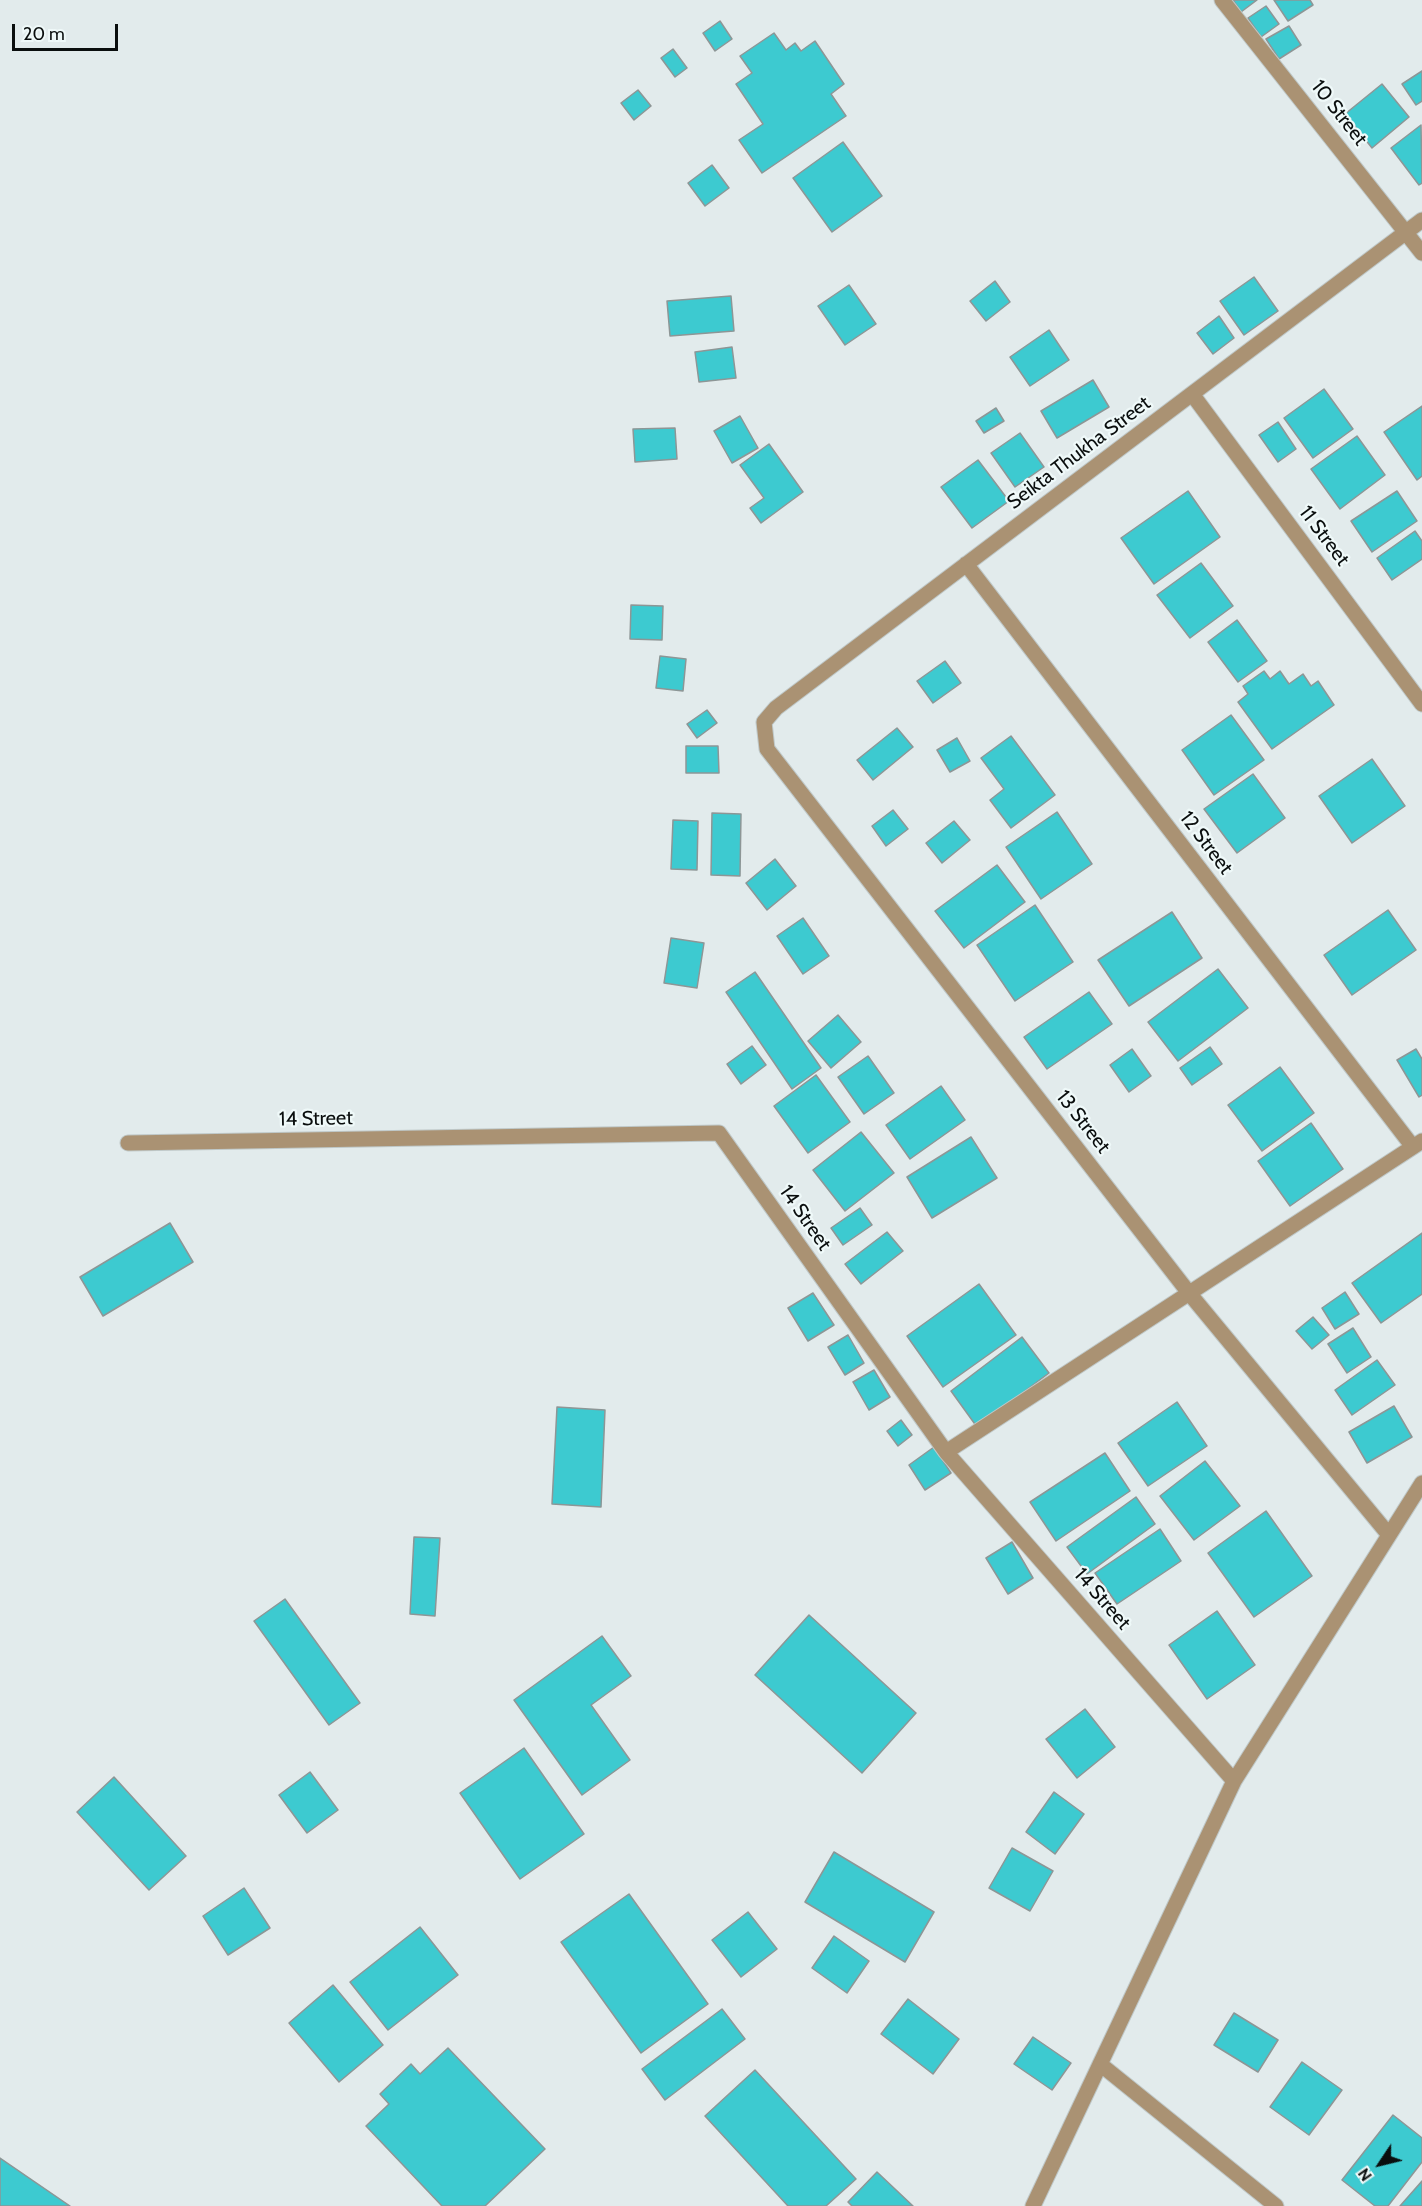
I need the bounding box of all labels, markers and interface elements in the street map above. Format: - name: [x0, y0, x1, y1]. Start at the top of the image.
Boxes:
- scale bar: [15, 12, 122, 50]
- text: 20 m: [23, 23, 65, 45]
- street label: 10 Street: [1306, 76, 1372, 150]
- street label: Seikta Thukha Street: [1003, 391, 1155, 515]
- street label: 11 Street: [1294, 501, 1354, 571]
- street label: 12 Street: [1174, 807, 1238, 879]
- street label: 13 Street: [1051, 1086, 1115, 1158]
- street label: 14 Street: [279, 1106, 353, 1132]
- street label: 14 Street: [774, 1181, 836, 1255]
- street label: 14 Street: [1069, 1563, 1135, 1635]
- north arrow: [1350, 2134, 1410, 2194]
- text: N: [1354, 2165, 1376, 2185]

